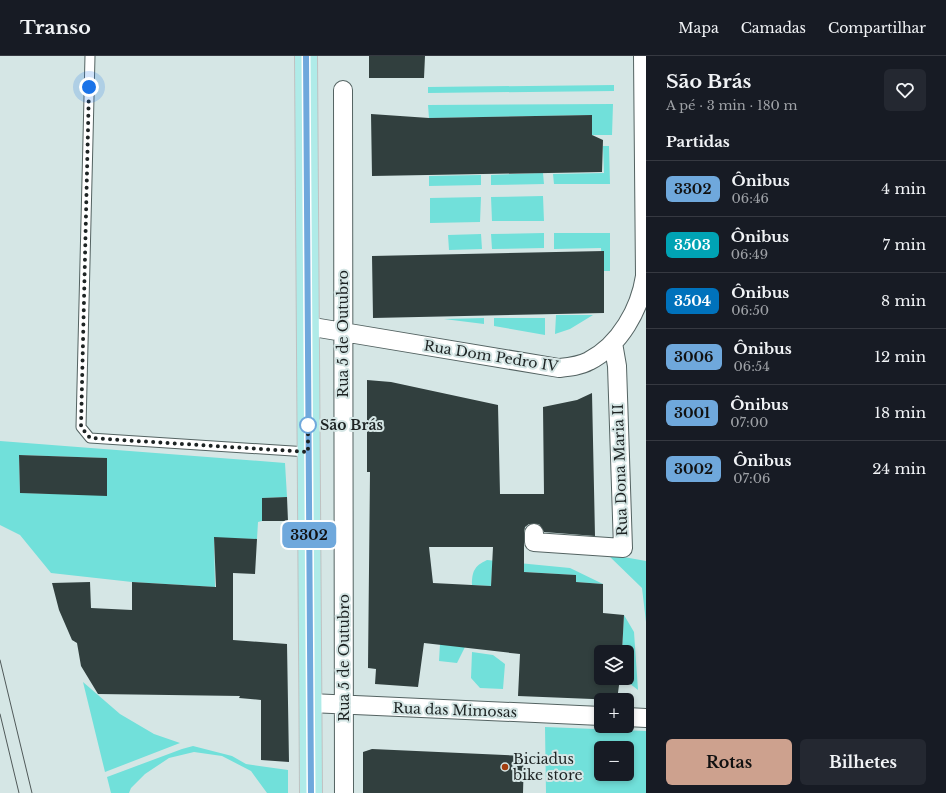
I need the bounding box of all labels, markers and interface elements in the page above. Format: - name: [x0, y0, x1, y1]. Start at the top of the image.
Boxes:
- text: Transo: [20, 16, 91, 39]
- text: Mapa: [678, 19, 719, 37]
- text: Camadas: [741, 19, 806, 37]
- text: Compartilhar: [828, 19, 926, 37]
- button: heart: [884, 69, 926, 111]
- text: São Brás: [666, 70, 751, 93]
- your location: [79, 77, 99, 97]
- text: A pé · 3 min · 180 m: [666, 97, 798, 114]
- text: Partidas: [666, 132, 730, 151]
- text: Ônibus: [732, 171, 790, 190]
- text: 4 min: [881, 179, 926, 198]
- text: 3302: [674, 180, 712, 198]
- text: 06:46: [732, 190, 769, 207]
- text: Ônibus: [731, 227, 789, 246]
- text: 7 min: [883, 235, 926, 254]
- text: 3503: [674, 236, 711, 254]
- text: 06:49: [731, 246, 768, 263]
- street label: Rua 5 de Outubro: [334, 270, 352, 398]
- text: Ônibus: [731, 283, 789, 302]
- text: 8 min: [881, 291, 926, 310]
- text: 3504: [674, 292, 711, 310]
- text: 06:50: [731, 302, 769, 319]
- street label: Rua Dom Pedro IV: [423, 336, 560, 376]
- text: Ônibus: [734, 339, 792, 358]
- text: 12 min: [874, 347, 926, 366]
- text: 3006: [674, 348, 714, 366]
- text: 06:54: [734, 358, 770, 375]
- text: Ônibus: [730, 395, 788, 414]
- street label: Rua Dona Maria II: [609, 403, 631, 537]
- text: 18 min: [874, 403, 926, 422]
- text: 3001: [674, 404, 710, 422]
- text: 07:00: [730, 414, 768, 431]
- marker: São Brás: [299, 416, 317, 434]
- place label: São Brás: [320, 416, 383, 434]
- text: Ônibus: [733, 451, 791, 470]
- text: 24 min: [872, 459, 926, 478]
- text: 3002: [674, 460, 713, 478]
- text: 07:06: [733, 470, 770, 487]
- line badge: 3302: [281, 522, 337, 548]
- text: 3302: [290, 526, 328, 544]
- street label: Rua 5 de Outubro: [335, 594, 353, 722]
- map controls: [594, 645, 634, 781]
- button: layers: [594, 645, 634, 685]
- button: +: [594, 693, 634, 733]
- street label: Rua das Mimosas: [393, 699, 517, 721]
- button: Rotas: [666, 739, 792, 785]
- button: Bilhetes: [800, 739, 926, 785]
- button: −: [594, 741, 634, 781]
- place label: Biciadus bike store: [512, 750, 582, 784]
- marker: Biciadus bike store: [500, 762, 510, 772]

